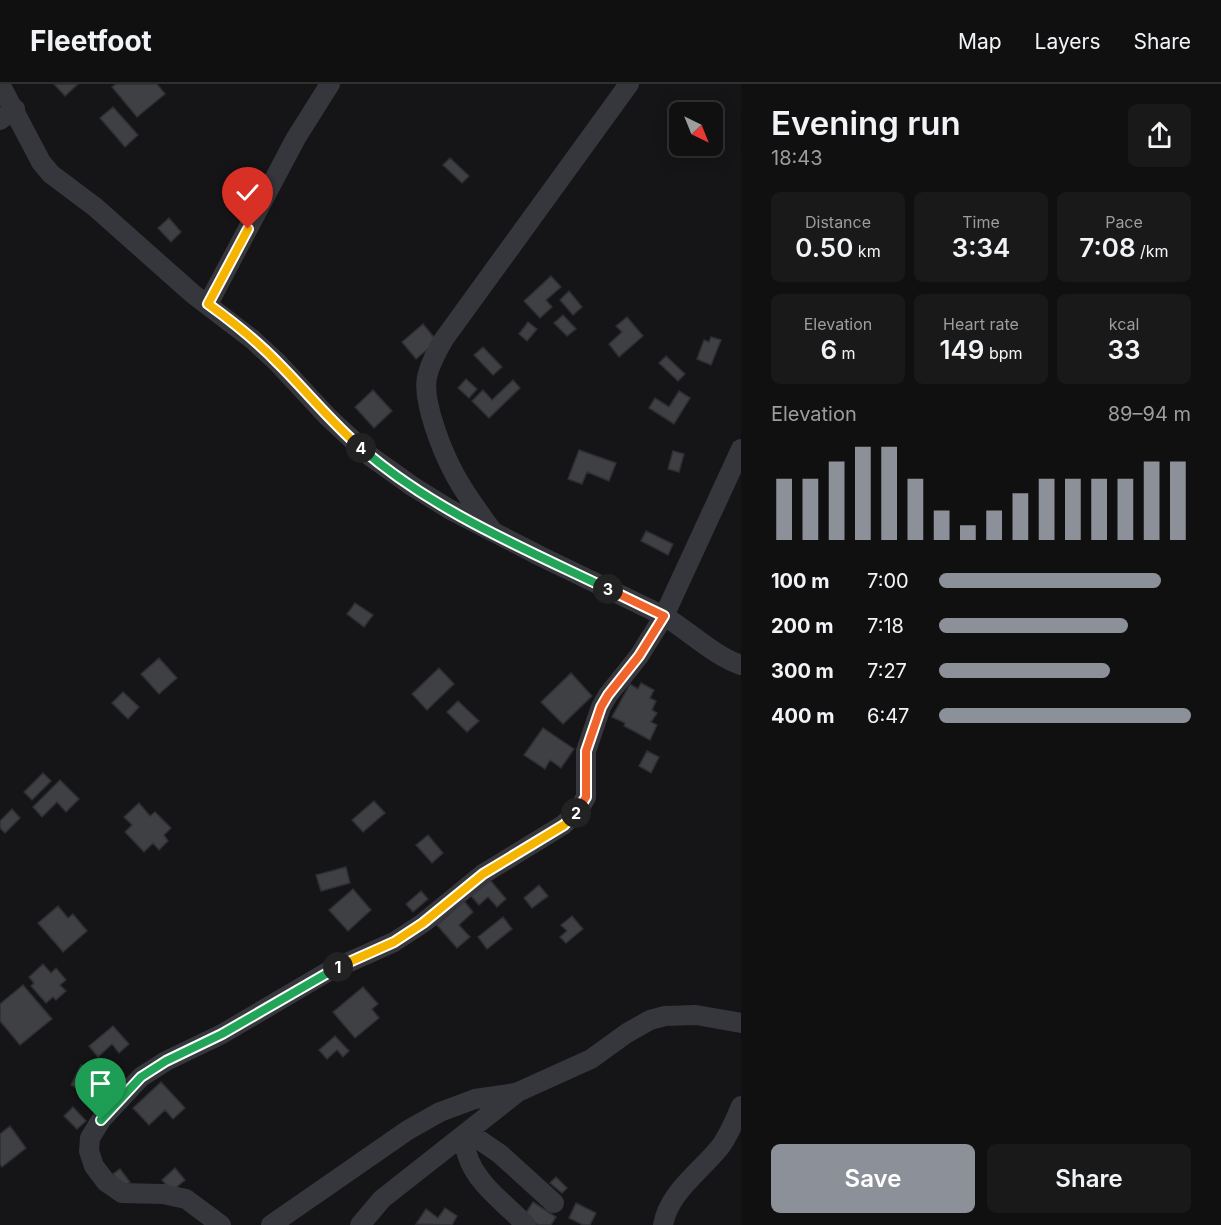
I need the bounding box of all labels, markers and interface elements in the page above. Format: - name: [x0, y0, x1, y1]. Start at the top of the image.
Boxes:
- text: Fleetfoot: [30, 24, 152, 58]
- text: Map: [958, 29, 1002, 54]
- text: Layers: [1035, 29, 1101, 54]
- text: Share: [1134, 29, 1191, 54]
- north arrow: [669, 102, 723, 156]
- map controls: [669, 102, 723, 156]
- text: Evening run: [771, 103, 961, 143]
- button: share: [1128, 104, 1191, 167]
- text: 18:43: [771, 146, 823, 170]
- pin: [222, 167, 273, 229]
- icon: check: [231, 176, 264, 209]
- text: Distance: [805, 212, 871, 232]
- text: Time: [962, 212, 1000, 232]
- text: Pace: [1105, 212, 1143, 232]
- text: 0.50: [795, 232, 853, 263]
- text: 3:34: [952, 232, 1010, 263]
- text: 7:08: [1079, 232, 1136, 263]
- text: km: [853, 241, 881, 261]
- text: /km: [1136, 241, 1169, 261]
- text: Elevation: [804, 314, 872, 334]
- text: Heart rate: [943, 314, 1019, 334]
- text: kcal: [1109, 314, 1139, 334]
- text: 6: [820, 334, 837, 365]
- text: 149: [939, 334, 984, 365]
- text: 33: [1107, 334, 1141, 365]
- text: m: [837, 343, 856, 363]
- text: bpm: [984, 343, 1023, 363]
- text: Elevation: [771, 402, 857, 426]
- text: 89–94 m: [1108, 402, 1191, 426]
- pin: 4: [346, 433, 376, 463]
- text: 4: [356, 438, 366, 458]
- text: 100 m: [771, 569, 830, 593]
- text: 7:00: [867, 569, 909, 593]
- pin: 3: [593, 574, 623, 604]
- text: 3: [603, 579, 613, 599]
- text: 200 m: [771, 614, 834, 638]
- text: 7:18: [867, 614, 904, 638]
- text: 300 m: [771, 659, 834, 683]
- text: 7:27: [867, 659, 907, 683]
- text: 400 m: [771, 704, 835, 728]
- text: 6:47: [867, 704, 909, 728]
- pin: 2: [561, 798, 591, 828]
- text: 2: [571, 803, 581, 823]
- pin: 1: [323, 952, 353, 982]
- text: 1: [335, 957, 341, 977]
- pin: [75, 1058, 126, 1120]
- icon: arrive: [84, 1067, 117, 1100]
- button: Save: [771, 1144, 975, 1213]
- button: Share: [987, 1144, 1191, 1213]

